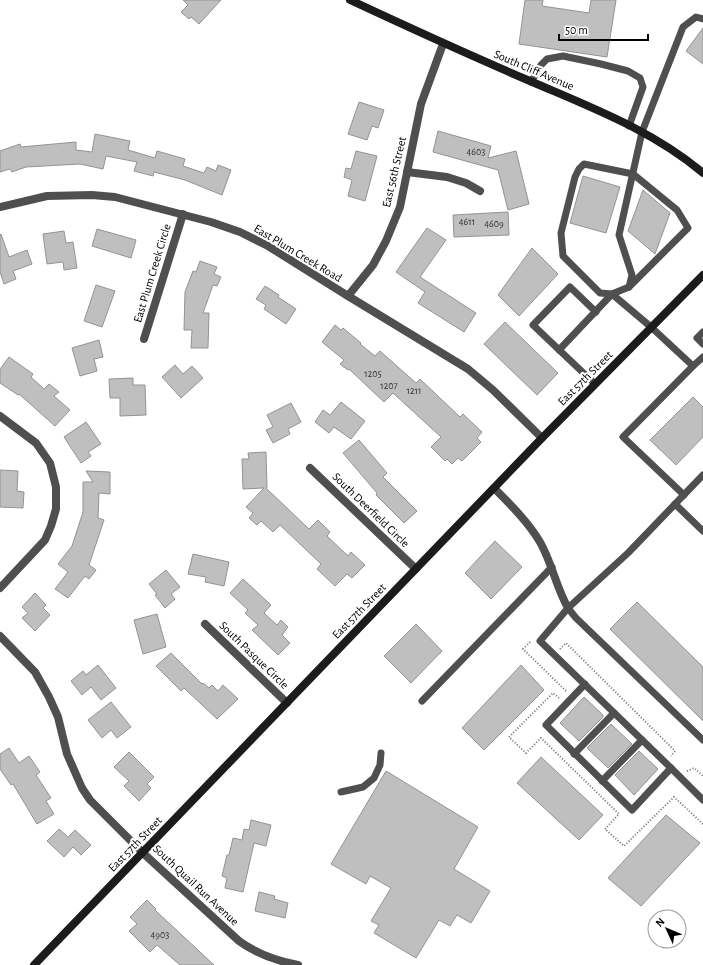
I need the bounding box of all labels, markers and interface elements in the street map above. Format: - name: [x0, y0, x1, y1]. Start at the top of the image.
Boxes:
- scale bar: [559, 16, 648, 42]
- text: 50 m: [565, 24, 588, 36]
- street label: South Cliff Avenue: [492, 48, 576, 92]
- street label: East 56th Street: [380, 135, 408, 209]
- house number: 4603: [467, 147, 485, 157]
- house number: 4611: [459, 217, 475, 227]
- house number: 4609: [484, 219, 504, 229]
- street label: East Plum Creek Circle: [131, 222, 173, 324]
- street label: East Plum Creek Road: [252, 222, 344, 284]
- street label: East 57th Street: [555, 348, 615, 408]
- house number: 1205: [364, 369, 382, 379]
- house number: 1207: [380, 381, 398, 391]
- house number: 1211: [407, 386, 421, 396]
- street label: South Deerfield Circle: [330, 470, 412, 550]
- street label: East 57th Street: [330, 581, 388, 641]
- street label: South Pasque Circle: [217, 619, 291, 691]
- street label: East 57th Street: [106, 814, 164, 874]
- street label: South Quail Run Avenue: [150, 842, 241, 928]
- north arrow: [647, 909, 687, 949]
- text: N: [654, 916, 667, 929]
- house number: 4903: [151, 930, 169, 940]

